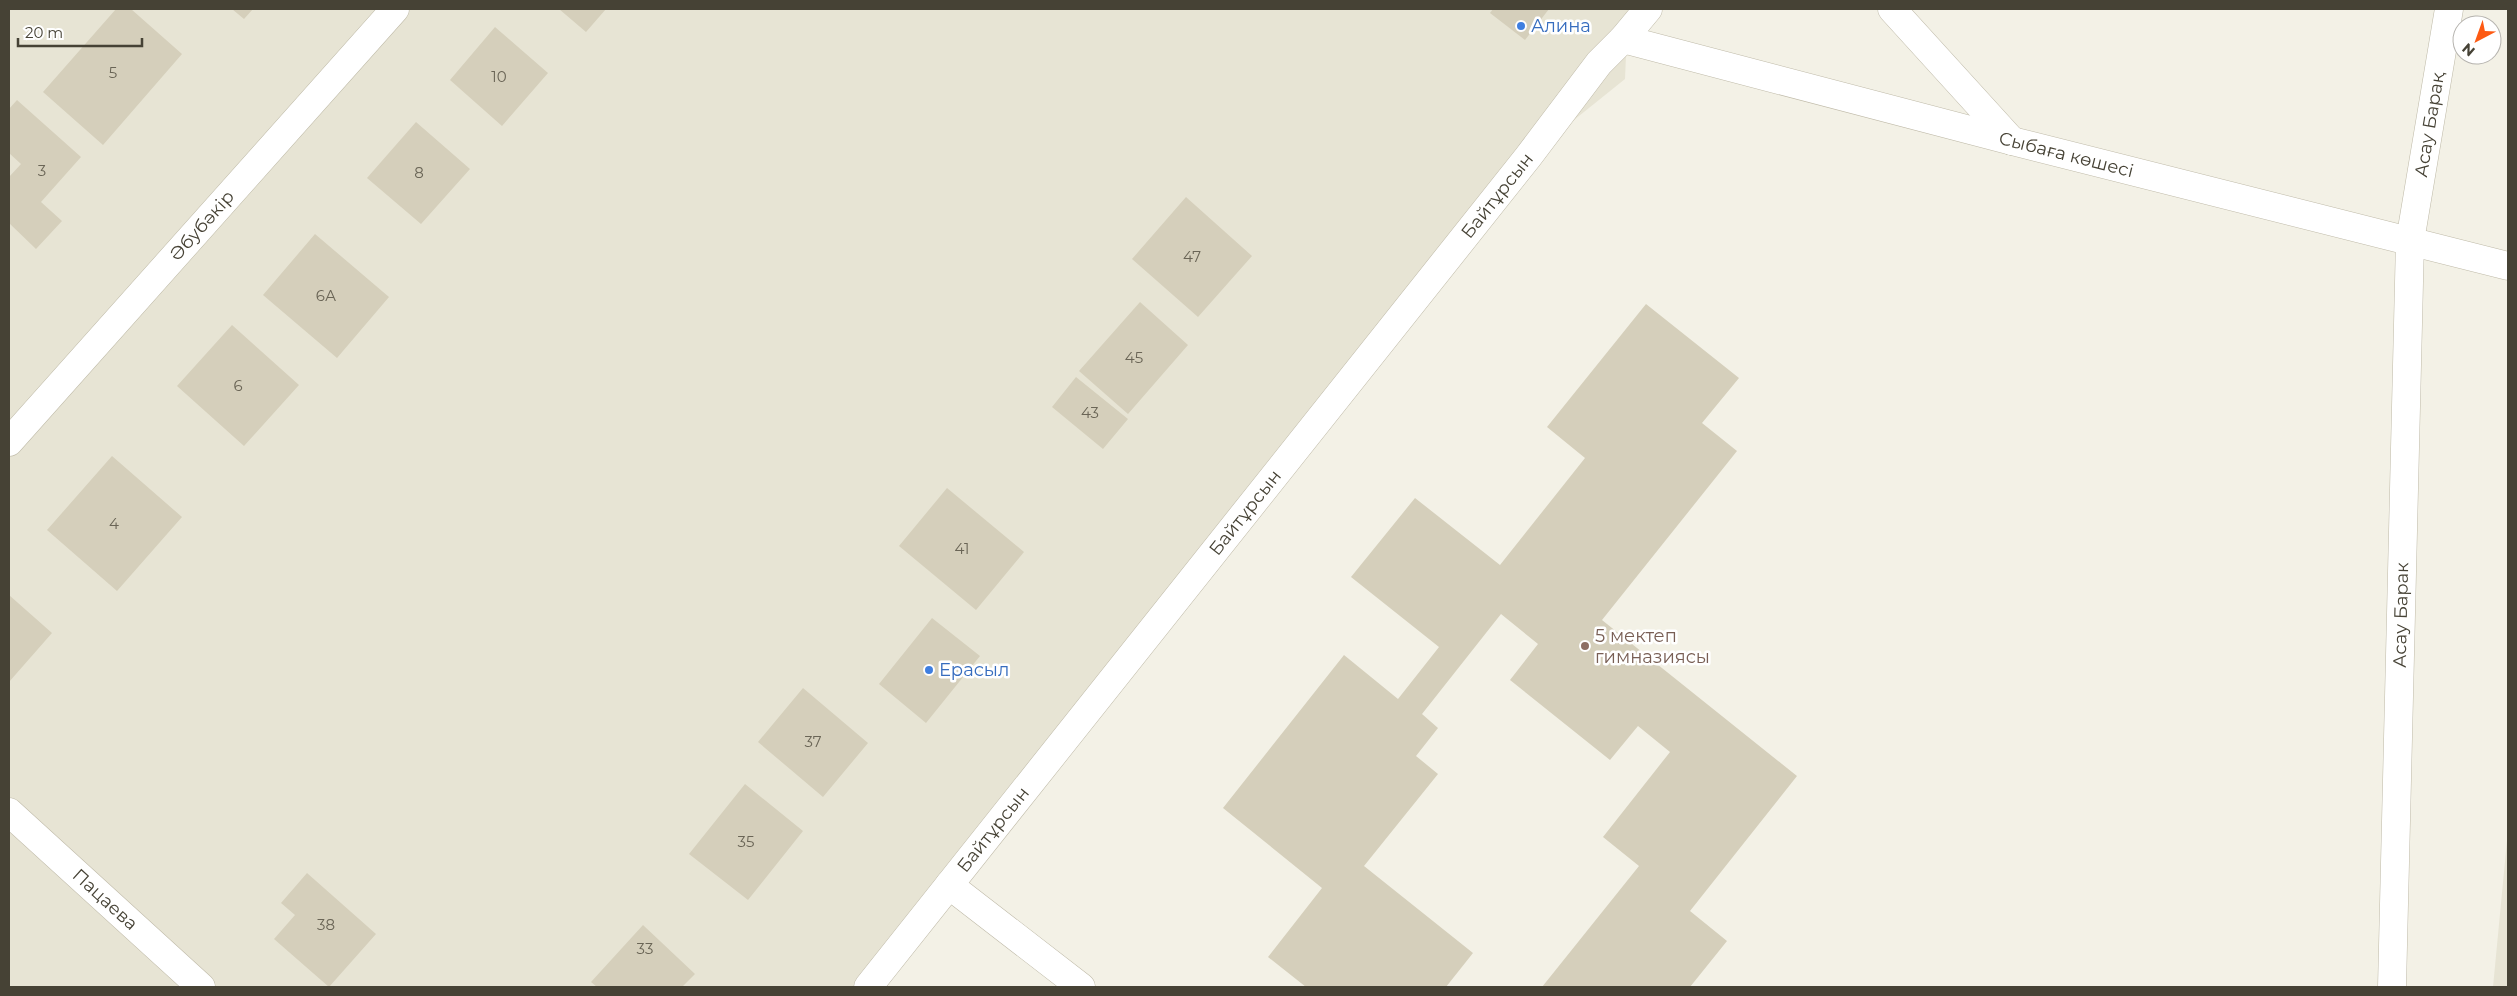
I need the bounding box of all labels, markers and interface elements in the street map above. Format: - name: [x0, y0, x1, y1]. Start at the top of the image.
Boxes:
- scale bar: [18, 15, 141, 47]
- place label: Алина: [1531, 15, 1591, 37]
- north arrow: [2452, 15, 2502, 65]
- marker: Алина: [1515, 20, 1527, 32]
- text: 20 m: [25, 23, 63, 42]
- text: N: [2458, 39, 2479, 60]
- house number: 5: [109, 63, 117, 82]
- house number: 10: [491, 67, 507, 86]
- street label: Асау Барақ: [2410, 69, 2449, 179]
- street label: Сыбаға көшесі: [1996, 127, 2136, 182]
- street label: Байтұрсын: [1456, 148, 1538, 243]
- house number: 3: [38, 161, 46, 180]
- house number: 8: [414, 163, 424, 182]
- street label: Әбубәкір: [165, 186, 239, 265]
- house number: 47: [1183, 247, 1201, 266]
- house number: 6А: [316, 286, 336, 305]
- house number: 45: [1125, 348, 1143, 367]
- house number: 6: [233, 376, 243, 395]
- house number: 43: [1081, 403, 1099, 422]
- street label: Байтұрсын: [1204, 465, 1286, 560]
- house number: 4: [109, 514, 119, 533]
- house number: 41: [955, 539, 969, 558]
- street label: Асау Барак: [2389, 562, 2413, 668]
- place label: 5 мектеп гимназиясы: [1595, 625, 1710, 668]
- marker: 5 мектеп гимназиясы: [1579, 640, 1591, 652]
- place label: Ерасыл: [939, 659, 1009, 681]
- marker: Ерасыл: [923, 664, 935, 676]
- house number: 37: [804, 732, 822, 751]
- street label: Байтұрсын: [952, 782, 1034, 877]
- house number: 35: [738, 832, 754, 851]
- street label: Пацаева: [68, 864, 142, 935]
- house number: 38: [317, 915, 335, 934]
- house number: 33: [637, 939, 653, 958]

